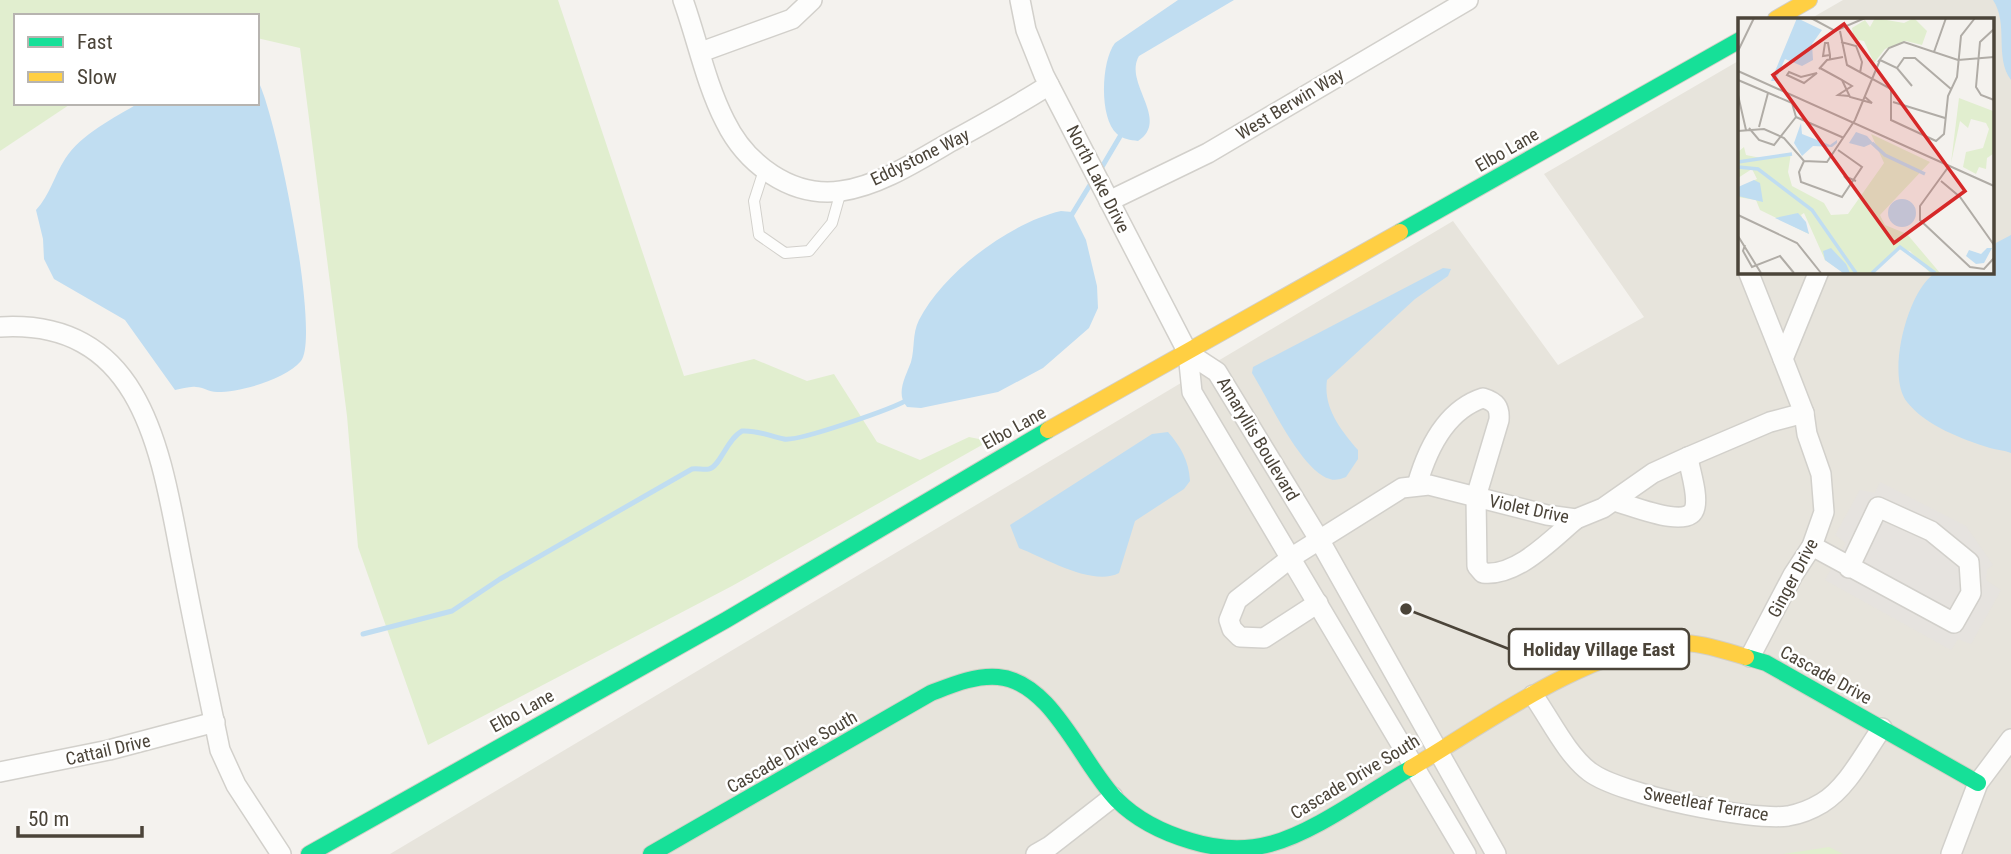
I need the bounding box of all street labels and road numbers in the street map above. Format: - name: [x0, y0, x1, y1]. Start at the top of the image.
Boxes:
- street label: West Berwin Way: [1232, 63, 1348, 144]
- street label: North Lake Drive: [1062, 121, 1135, 236]
- street label: Eddystone Way: [867, 123, 973, 189]
- street label: Elbo Lane: [1471, 123, 1542, 176]
- street label: Amaryllis Boulevard: [1213, 373, 1304, 505]
- street label: Elbo Lane: [978, 402, 1049, 454]
- street label: Violet Drive: [1487, 490, 1571, 527]
- street label: Ginger Drive: [1763, 535, 1822, 621]
- street label: Cascade Drive: [1777, 641, 1876, 708]
- street label: Elbo Lane: [486, 685, 557, 737]
- street label: Cascade Drive South: [723, 706, 860, 797]
- street label: Cattail Drive: [63, 730, 152, 769]
- street label: Cascade Drive South: [1287, 730, 1423, 823]
- street label: Sweetleaf Terrace: [1642, 782, 1770, 825]

